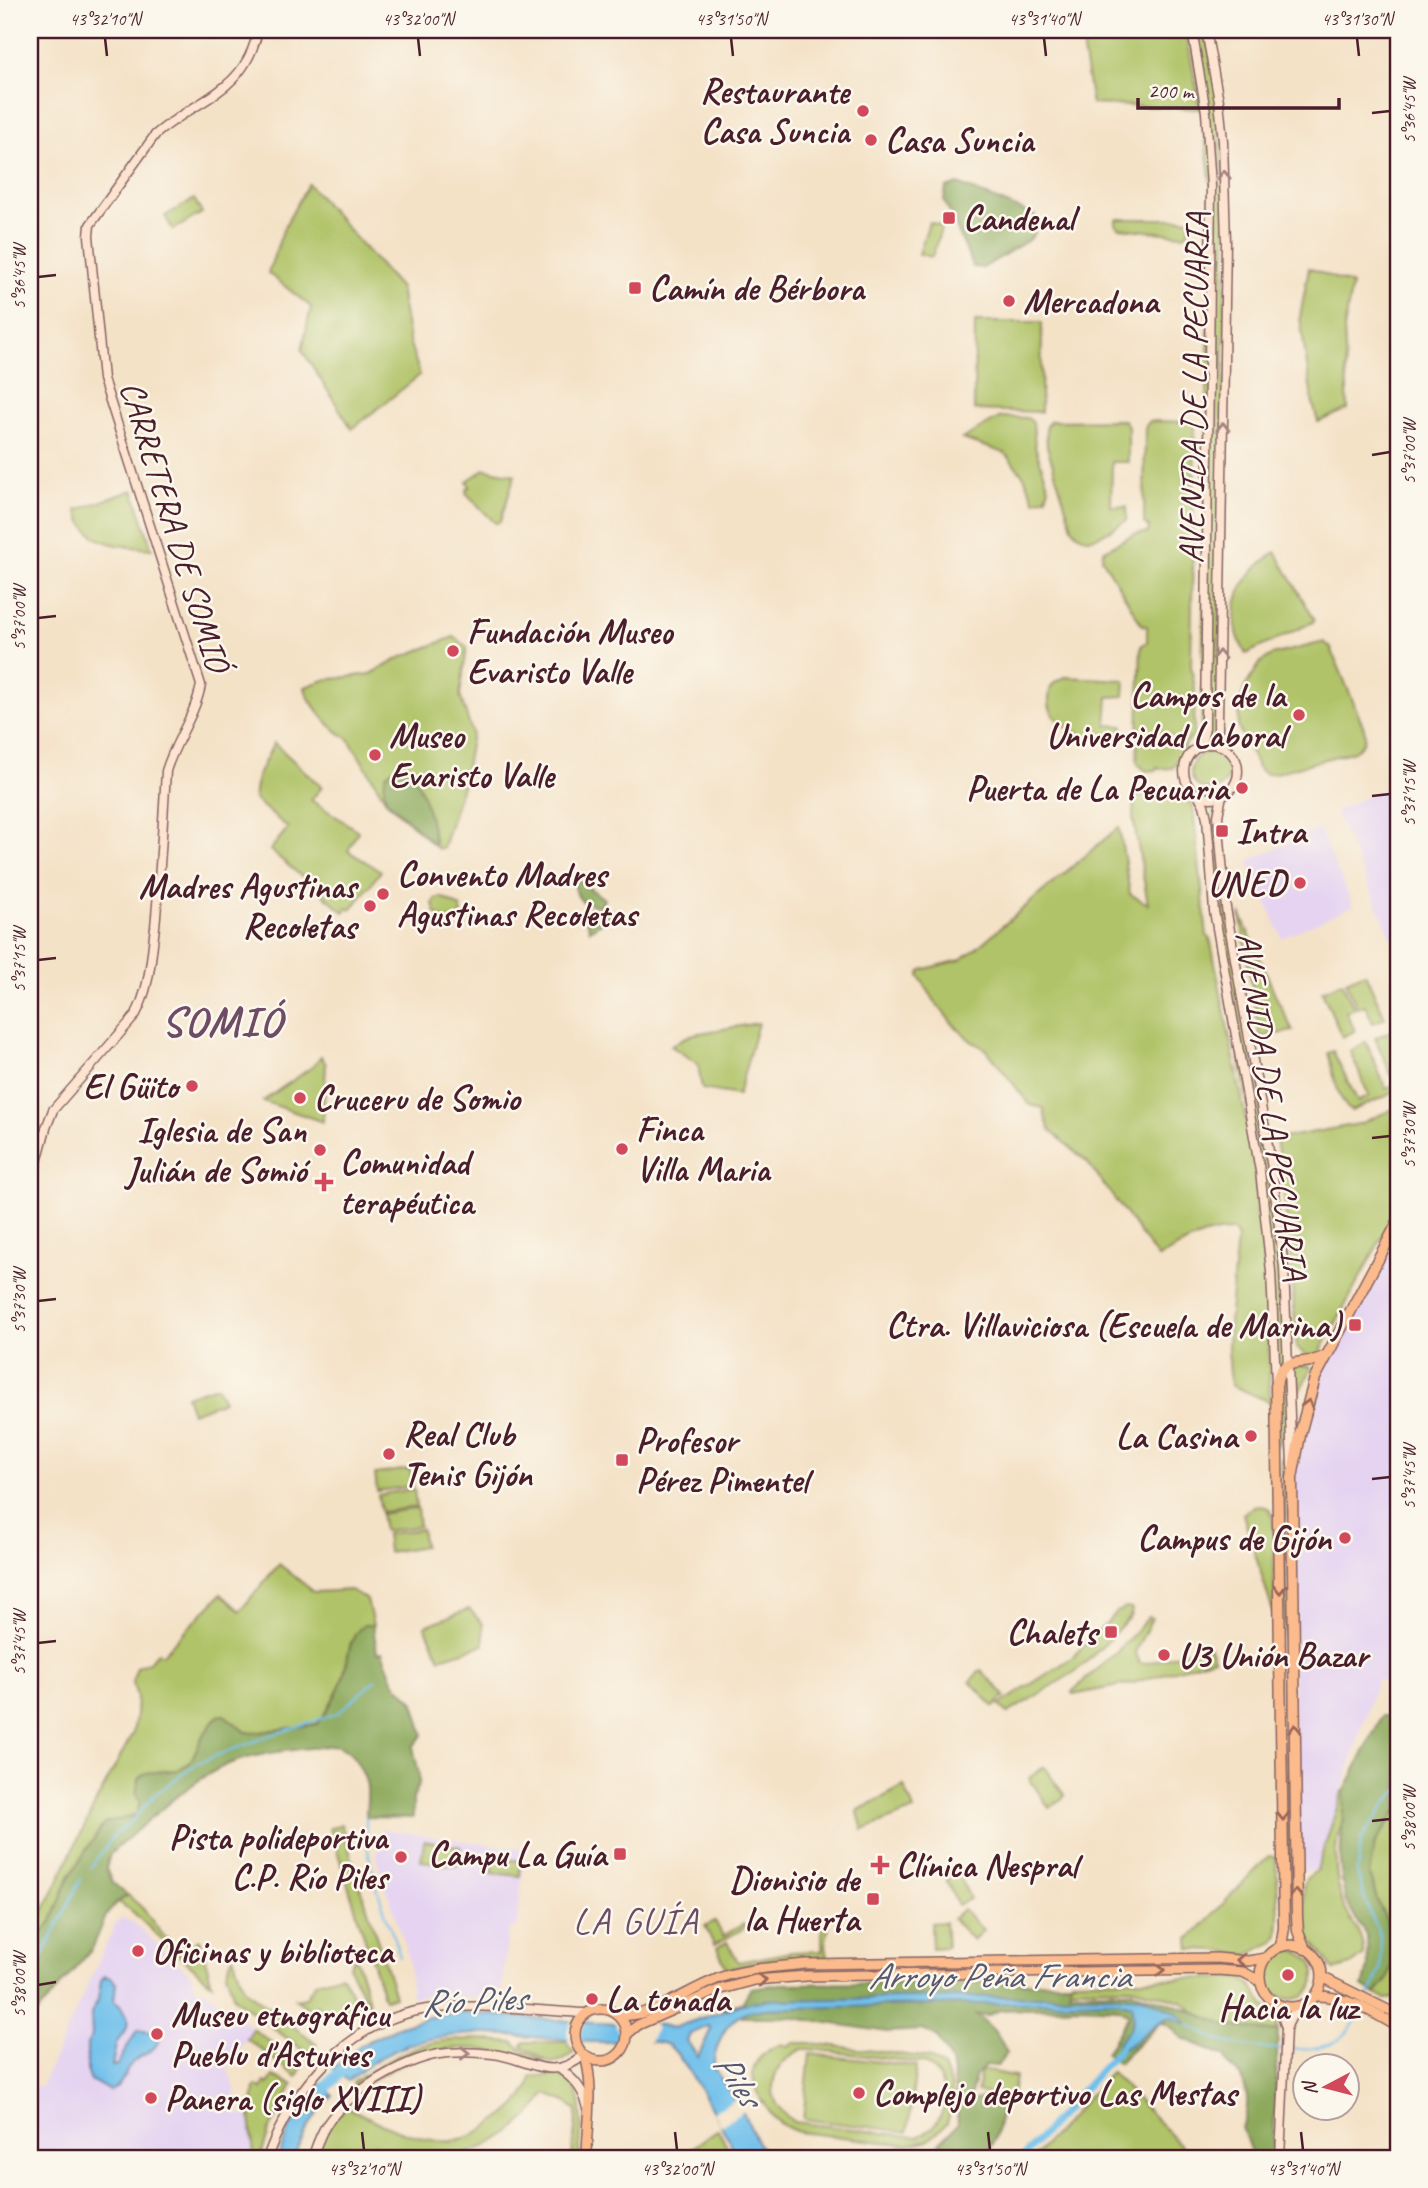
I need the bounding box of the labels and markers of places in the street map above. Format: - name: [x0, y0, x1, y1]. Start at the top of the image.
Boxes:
- place label: Restaurante Casa Suncia: [700, 69, 852, 154]
- marker: Restaurante Casa Suncia: [855, 103, 871, 119]
- place label: Casa Suncia: [885, 118, 1036, 163]
- marker: Casa Suncia: [863, 132, 879, 148]
- place label: Candenal: [963, 196, 1081, 241]
- marker: Candenal: [941, 210, 957, 226]
- place label: Camín de Bérbora: [649, 266, 867, 311]
- place label: Mercadona: [1023, 279, 1162, 324]
- marker: Camín de Bérbora: [627, 280, 643, 296]
- marker: Mercadona: [1001, 293, 1017, 309]
- place label: Fundación Museo Evaristo Valle: [467, 609, 675, 694]
- marker: Fundación Museo Evaristo Valle: [445, 643, 461, 659]
- place label: Campos de la Universidad Laboral: [1046, 673, 1292, 758]
- marker: Campos de la Universidad Laboral: [1291, 707, 1307, 723]
- place label: Museo Evaristo Valle: [389, 713, 556, 798]
- marker: Museo Evaristo Valle: [367, 747, 383, 763]
- place label: Puerta de La Pecuaria: [966, 766, 1231, 811]
- marker: Puerta de La Pecuaria: [1234, 780, 1250, 796]
- place label: Intra: [1236, 809, 1309, 854]
- marker: Intra: [1214, 823, 1230, 839]
- place label: Convento Madres Agustinas Recoletas: [397, 852, 640, 937]
- place label: UNED: [1207, 861, 1289, 906]
- place label: Madres Agustinas Recoletas: [139, 864, 360, 949]
- marker: UNED: [1292, 875, 1308, 891]
- marker: Convento Madres Agustinas Recoletas: [375, 886, 391, 902]
- marker: Madres Agustinas Recoletas: [362, 898, 378, 914]
- place label: El Güito: [83, 1064, 181, 1109]
- place label: Cruceru de Somio: [314, 1076, 522, 1121]
- marker: El Güito: [184, 1078, 200, 1094]
- marker: Cruceru de Somio: [292, 1090, 308, 1106]
- place label: Finca Villa Maria: [636, 1107, 772, 1192]
- place label: Iglesia de San Julián de Somió: [124, 1108, 311, 1193]
- place label: Comunidad terapéutica: [340, 1140, 477, 1225]
- marker: Finca Villa Maria: [614, 1141, 630, 1157]
- marker: Iglesia de San Julián de Somió: [312, 1142, 328, 1158]
- marker: Comunidad terapéutica: [314, 1172, 334, 1192]
- place label: Ctra. Villaviciosa (Escuela de Marina): [886, 1303, 1343, 1348]
- marker: Ctra. Villaviciosa (Escuela de Marina): [1347, 1317, 1363, 1333]
- place label: Real Club Tenis Gijón: [403, 1412, 533, 1497]
- place label: La Casina: [1116, 1414, 1240, 1459]
- place label: Profesor Pérez Pimentel: [636, 1418, 815, 1503]
- marker: La Casina: [1243, 1428, 1259, 1444]
- marker: Real Club Tenis Gijón: [381, 1446, 397, 1462]
- marker: Profesor Pérez Pimentel: [614, 1452, 630, 1468]
- place label: Campus de Gijón: [1137, 1516, 1332, 1561]
- marker: Campus de Gijón: [1337, 1530, 1353, 1546]
- place label: Chalets: [1006, 1610, 1101, 1655]
- marker: Chalets: [1103, 1624, 1119, 1640]
- place label: U3 Unión Bazar: [1178, 1633, 1371, 1678]
- marker: U3 Unión Bazar: [1156, 1647, 1172, 1663]
- place label: Pista polideportiva C.P. Río Piles: [169, 1815, 391, 1900]
- place label: Campu La Guía: [428, 1832, 609, 1877]
- place label: Clínica Nespral: [896, 1843, 1084, 1888]
- marker: Campu La Guía: [612, 1846, 628, 1862]
- marker: Pista polideportiva C.P. Río Piles: [393, 1849, 409, 1865]
- marker: Clínica Nespral: [870, 1855, 890, 1875]
- place label: Dionisio de la Huerta: [729, 1857, 862, 1942]
- marker: Dionisio de la Huerta: [865, 1891, 881, 1907]
- place label: Oficinas y biblioteca: [152, 1929, 396, 1974]
- marker: Oficinas y biblioteca: [130, 1943, 146, 1959]
- marker: Hacia la luz: [1280, 1967, 1296, 1983]
- place label: La tonada: [606, 1977, 733, 2022]
- place label: Hacia la luz: [1219, 1985, 1361, 2030]
- marker: La tonada: [584, 1991, 600, 2007]
- place label: Museu etnográficu Pueblu d'Asturies: [171, 1992, 392, 2077]
- marker: Museu etnográficu Pueblu d'Asturies: [149, 2026, 165, 2042]
- place label: Complejo deportivo Las Mestas: [873, 2071, 1240, 2116]
- place label: Panera (siglo XVIII): [165, 2076, 423, 2121]
- marker: Complejo deportivo Las Mestas: [851, 2085, 867, 2101]
- marker: Panera (siglo XVIII): [143, 2090, 159, 2106]

